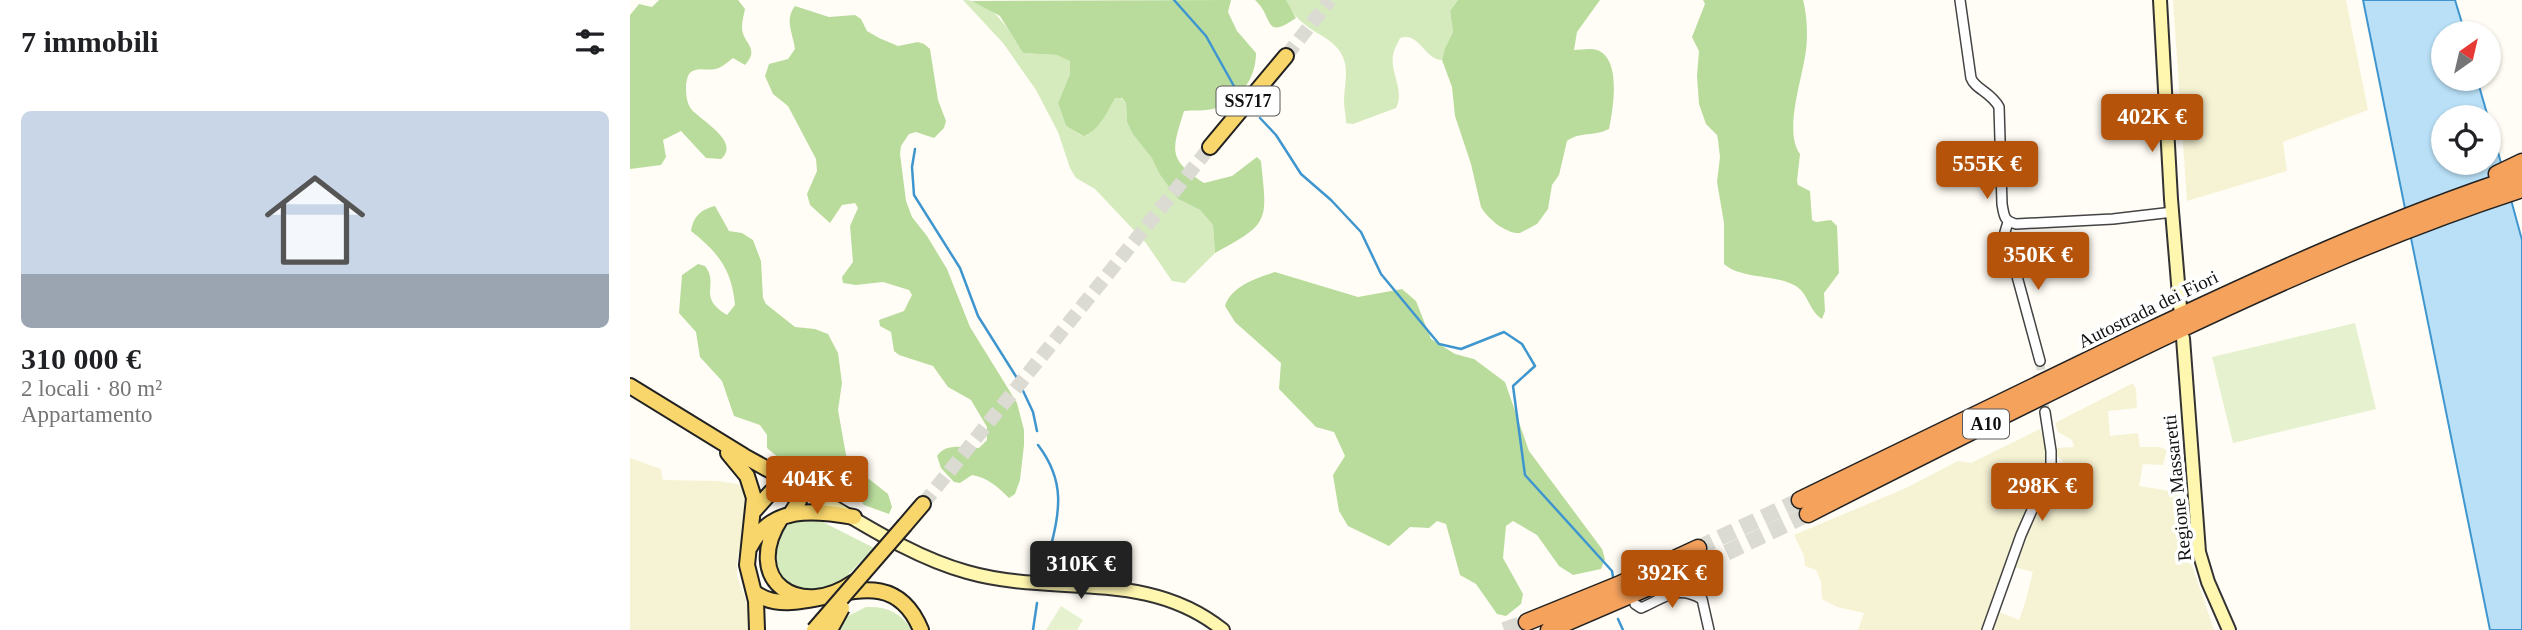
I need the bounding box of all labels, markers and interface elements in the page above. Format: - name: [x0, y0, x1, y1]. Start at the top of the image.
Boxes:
- north arrow: [2431, 21, 2501, 91]
- map controls: [2431, 21, 2501, 175]
- icon: filters: [571, 23, 609, 61]
- text: 7 immobili: [21, 25, 159, 58]
- road number: SS717: [1216, 86, 1280, 116]
- pin: 402K €: [2095, 94, 2209, 154]
- text: 402K €: [2117, 104, 2187, 129]
- button: locate: [2431, 105, 2501, 175]
- pin: 555K €: [1930, 142, 2044, 201]
- text: 555K €: [1952, 151, 2022, 176]
- icon: home: [252, 157, 378, 283]
- pin: 350K €: [1981, 232, 2095, 292]
- text: 350K €: [2003, 242, 2073, 267]
- street label: Autostrada dei Fiori: [2075, 266, 2221, 352]
- text: 310 000 €: [21, 342, 141, 375]
- text: 2 locali · 80 m²: [21, 376, 162, 401]
- text: Appartamento: [21, 402, 153, 427]
- road number: A10: [1963, 410, 2009, 438]
- street label: Regione Massaretti: [2159, 414, 2195, 562]
- pin: 404K €: [760, 456, 874, 516]
- pin: 298K €: [1985, 463, 2099, 523]
- text: 404K €: [782, 466, 852, 491]
- text: 298K €: [2007, 473, 2077, 498]
- pin: 310K €: [1024, 542, 1138, 601]
- pin: 392K €: [1615, 550, 1729, 610]
- text: 310K €: [1046, 551, 1116, 576]
- text: 392K €: [1637, 560, 1707, 585]

